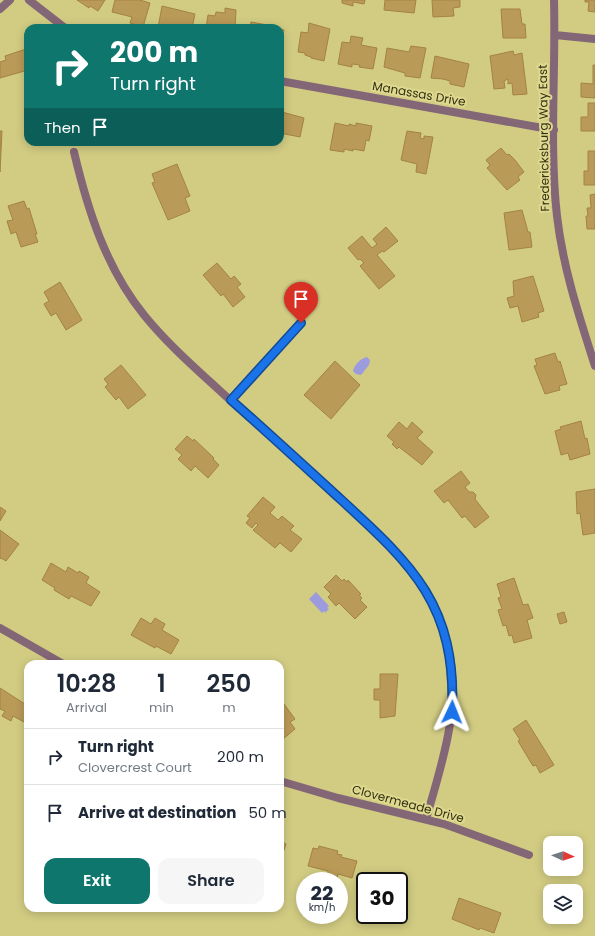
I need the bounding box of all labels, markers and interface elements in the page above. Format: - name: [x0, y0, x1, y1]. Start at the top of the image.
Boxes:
- text: 200 m: [110, 33, 198, 72]
- icon: right: [44, 40, 96, 92]
- street label: Fredericksburg Way East: [534, 64, 553, 212]
- text: Turn right: [110, 71, 196, 96]
- street label: Manassas Drive: [371, 77, 467, 110]
- icon: arrive: [89, 116, 111, 138]
- text: Then: [44, 117, 81, 138]
- pin: [284, 282, 318, 323]
- icon: arrive: [290, 288, 312, 310]
- text: 10:28: [57, 667, 116, 700]
- text: 1: [157, 667, 166, 700]
- text: 250: [207, 667, 251, 700]
- position arrow: [431, 691, 473, 733]
- text: Arrival: [66, 698, 107, 717]
- text: min: [149, 698, 174, 717]
- text: m: [222, 698, 236, 717]
- text: Turn right: [78, 736, 154, 757]
- icon: right: [44, 746, 66, 768]
- text: 200 m: [217, 746, 264, 767]
- text: Clovercrest Court: [78, 758, 192, 777]
- street label: Clovermeade Drive: [350, 780, 466, 827]
- icon: arrive: [44, 802, 66, 824]
- text: Arrive at destination: [78, 802, 236, 823]
- text: 50 m: [248, 802, 287, 823]
- north arrow: [543, 836, 583, 876]
- map controls: [543, 836, 583, 924]
- button: Exit: [44, 858, 150, 904]
- button: Share: [158, 858, 264, 904]
- speed limit sign: 30: [356, 872, 408, 924]
- text: 22: [311, 879, 333, 907]
- button: layers: [543, 884, 583, 924]
- text: km/h: [309, 900, 335, 915]

